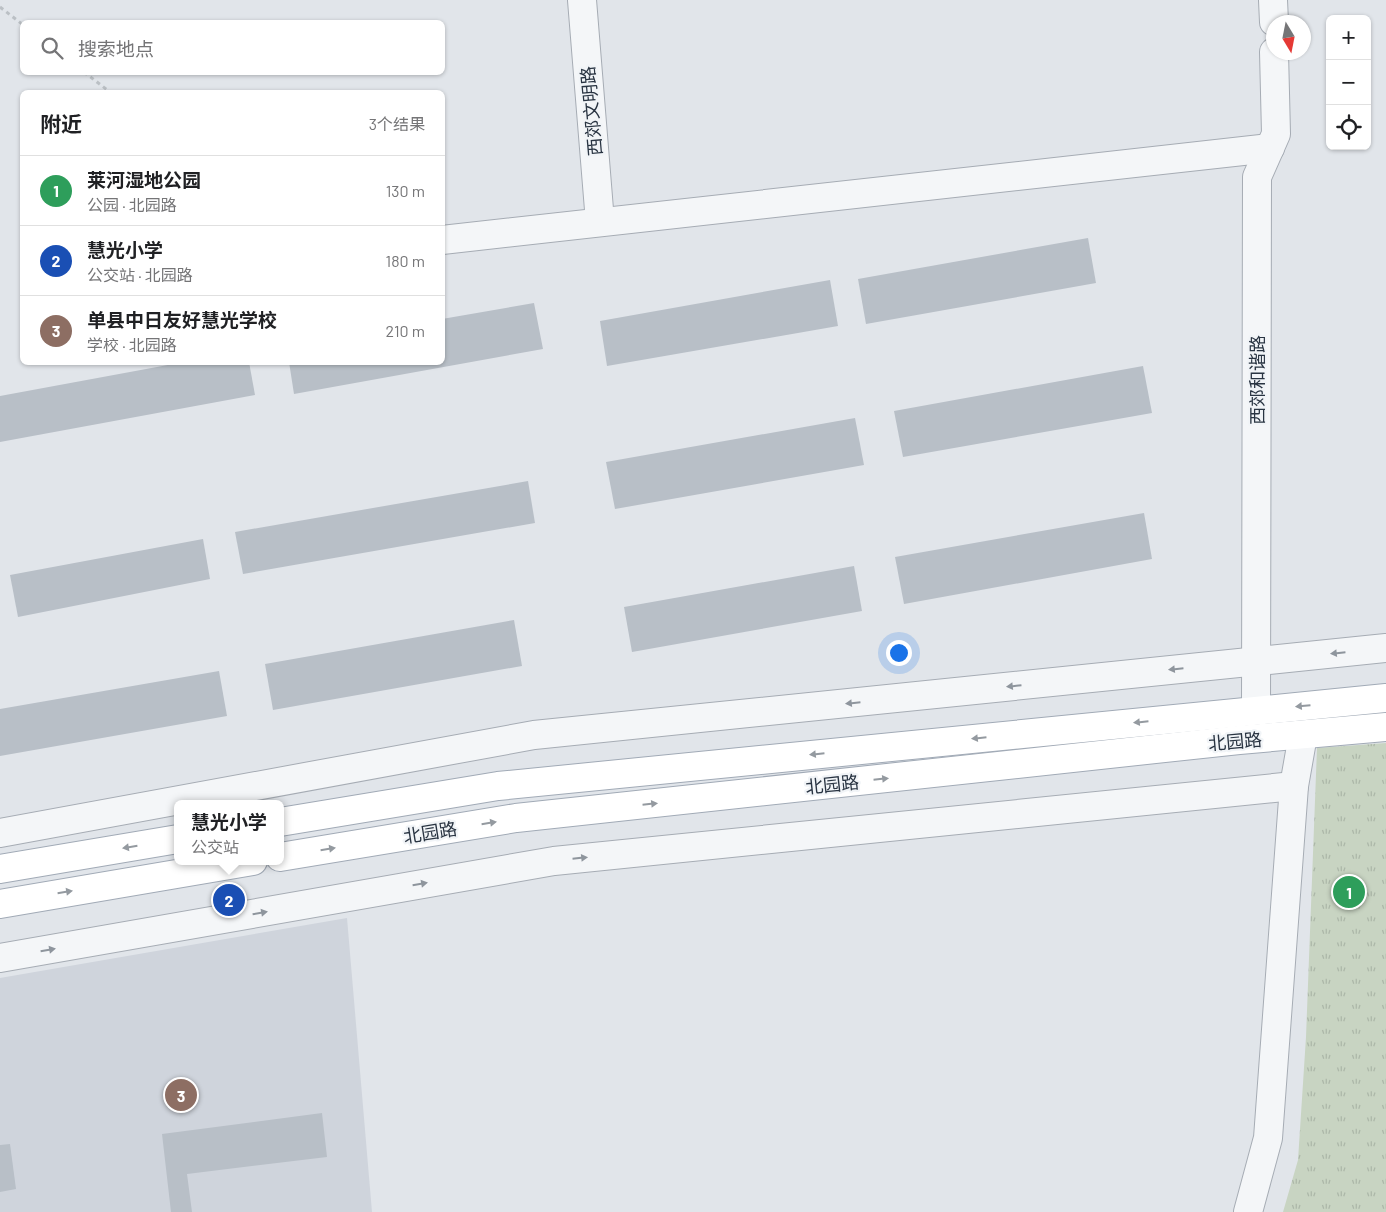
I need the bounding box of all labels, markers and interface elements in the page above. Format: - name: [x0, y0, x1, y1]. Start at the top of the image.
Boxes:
- north arrow: [1266, 15, 1311, 60]
- map controls: [1326, 15, 1371, 150]
- button: +: [1326, 15, 1371, 60]
- search box: [20, 20, 445, 75]
- icon: search: [38, 34, 66, 62]
- text: 搜索地点: [78, 37, 154, 60]
- button: −: [1326, 60, 1371, 105]
- street label: 西郊文明路: [576, 65, 606, 157]
- button: locate: [1326, 105, 1371, 150]
- text: 附近: [40, 111, 82, 136]
- text: 3个结果: [369, 114, 425, 133]
- text: 莱河湿地公园: [87, 168, 201, 191]
- text: 1: [53, 181, 59, 200]
- text: 130 m: [386, 181, 425, 200]
- text: 公园 · 北园路: [87, 195, 177, 214]
- text: 慧光小学: [87, 238, 163, 261]
- text: 2: [52, 251, 60, 270]
- text: 180 m: [386, 251, 425, 270]
- text: 公交站 · 北园路: [87, 265, 193, 284]
- text: 单县中日友好慧光学校: [87, 308, 277, 331]
- text: 3: [52, 321, 60, 340]
- text: 210 m: [386, 321, 425, 340]
- text: 学校 · 北园路: [87, 335, 177, 354]
- street label: 西郊和谐路: [1246, 335, 1268, 425]
- your location: [886, 640, 912, 666]
- one-way arrow: [1329, 649, 1345, 657]
- one-way arrow: [1168, 666, 1184, 674]
- one-way arrow: [1006, 682, 1022, 690]
- one-way arrow: [844, 699, 860, 707]
- one-way arrow: [1294, 702, 1310, 710]
- one-way arrow: [1133, 718, 1149, 726]
- street label: 北园路: [1207, 728, 1263, 754]
- one-way arrow: [971, 734, 987, 742]
- one-way arrow: [809, 750, 825, 758]
- street label: 北园路: [804, 770, 860, 798]
- one-way arrow: [874, 775, 890, 783]
- popup: [174, 800, 284, 865]
- one-way arrow: [642, 800, 658, 808]
- text: 慧光小学: [191, 810, 267, 833]
- street label: 北园路: [402, 817, 458, 847]
- one-way arrow: [481, 818, 497, 826]
- text: 公交站: [191, 837, 239, 856]
- one-way arrow: [121, 843, 137, 851]
- one-way arrow: [321, 845, 337, 853]
- one-way arrow: [572, 854, 588, 862]
- pin: 1: [1333, 873, 1365, 911]
- one-way arrow: [412, 880, 428, 888]
- pin: 2: [213, 881, 245, 919]
- one-way arrow: [58, 887, 74, 895]
- one-way arrow: [252, 908, 268, 916]
- one-way arrow: [40, 945, 56, 953]
- pin: 3: [165, 1076, 197, 1114]

